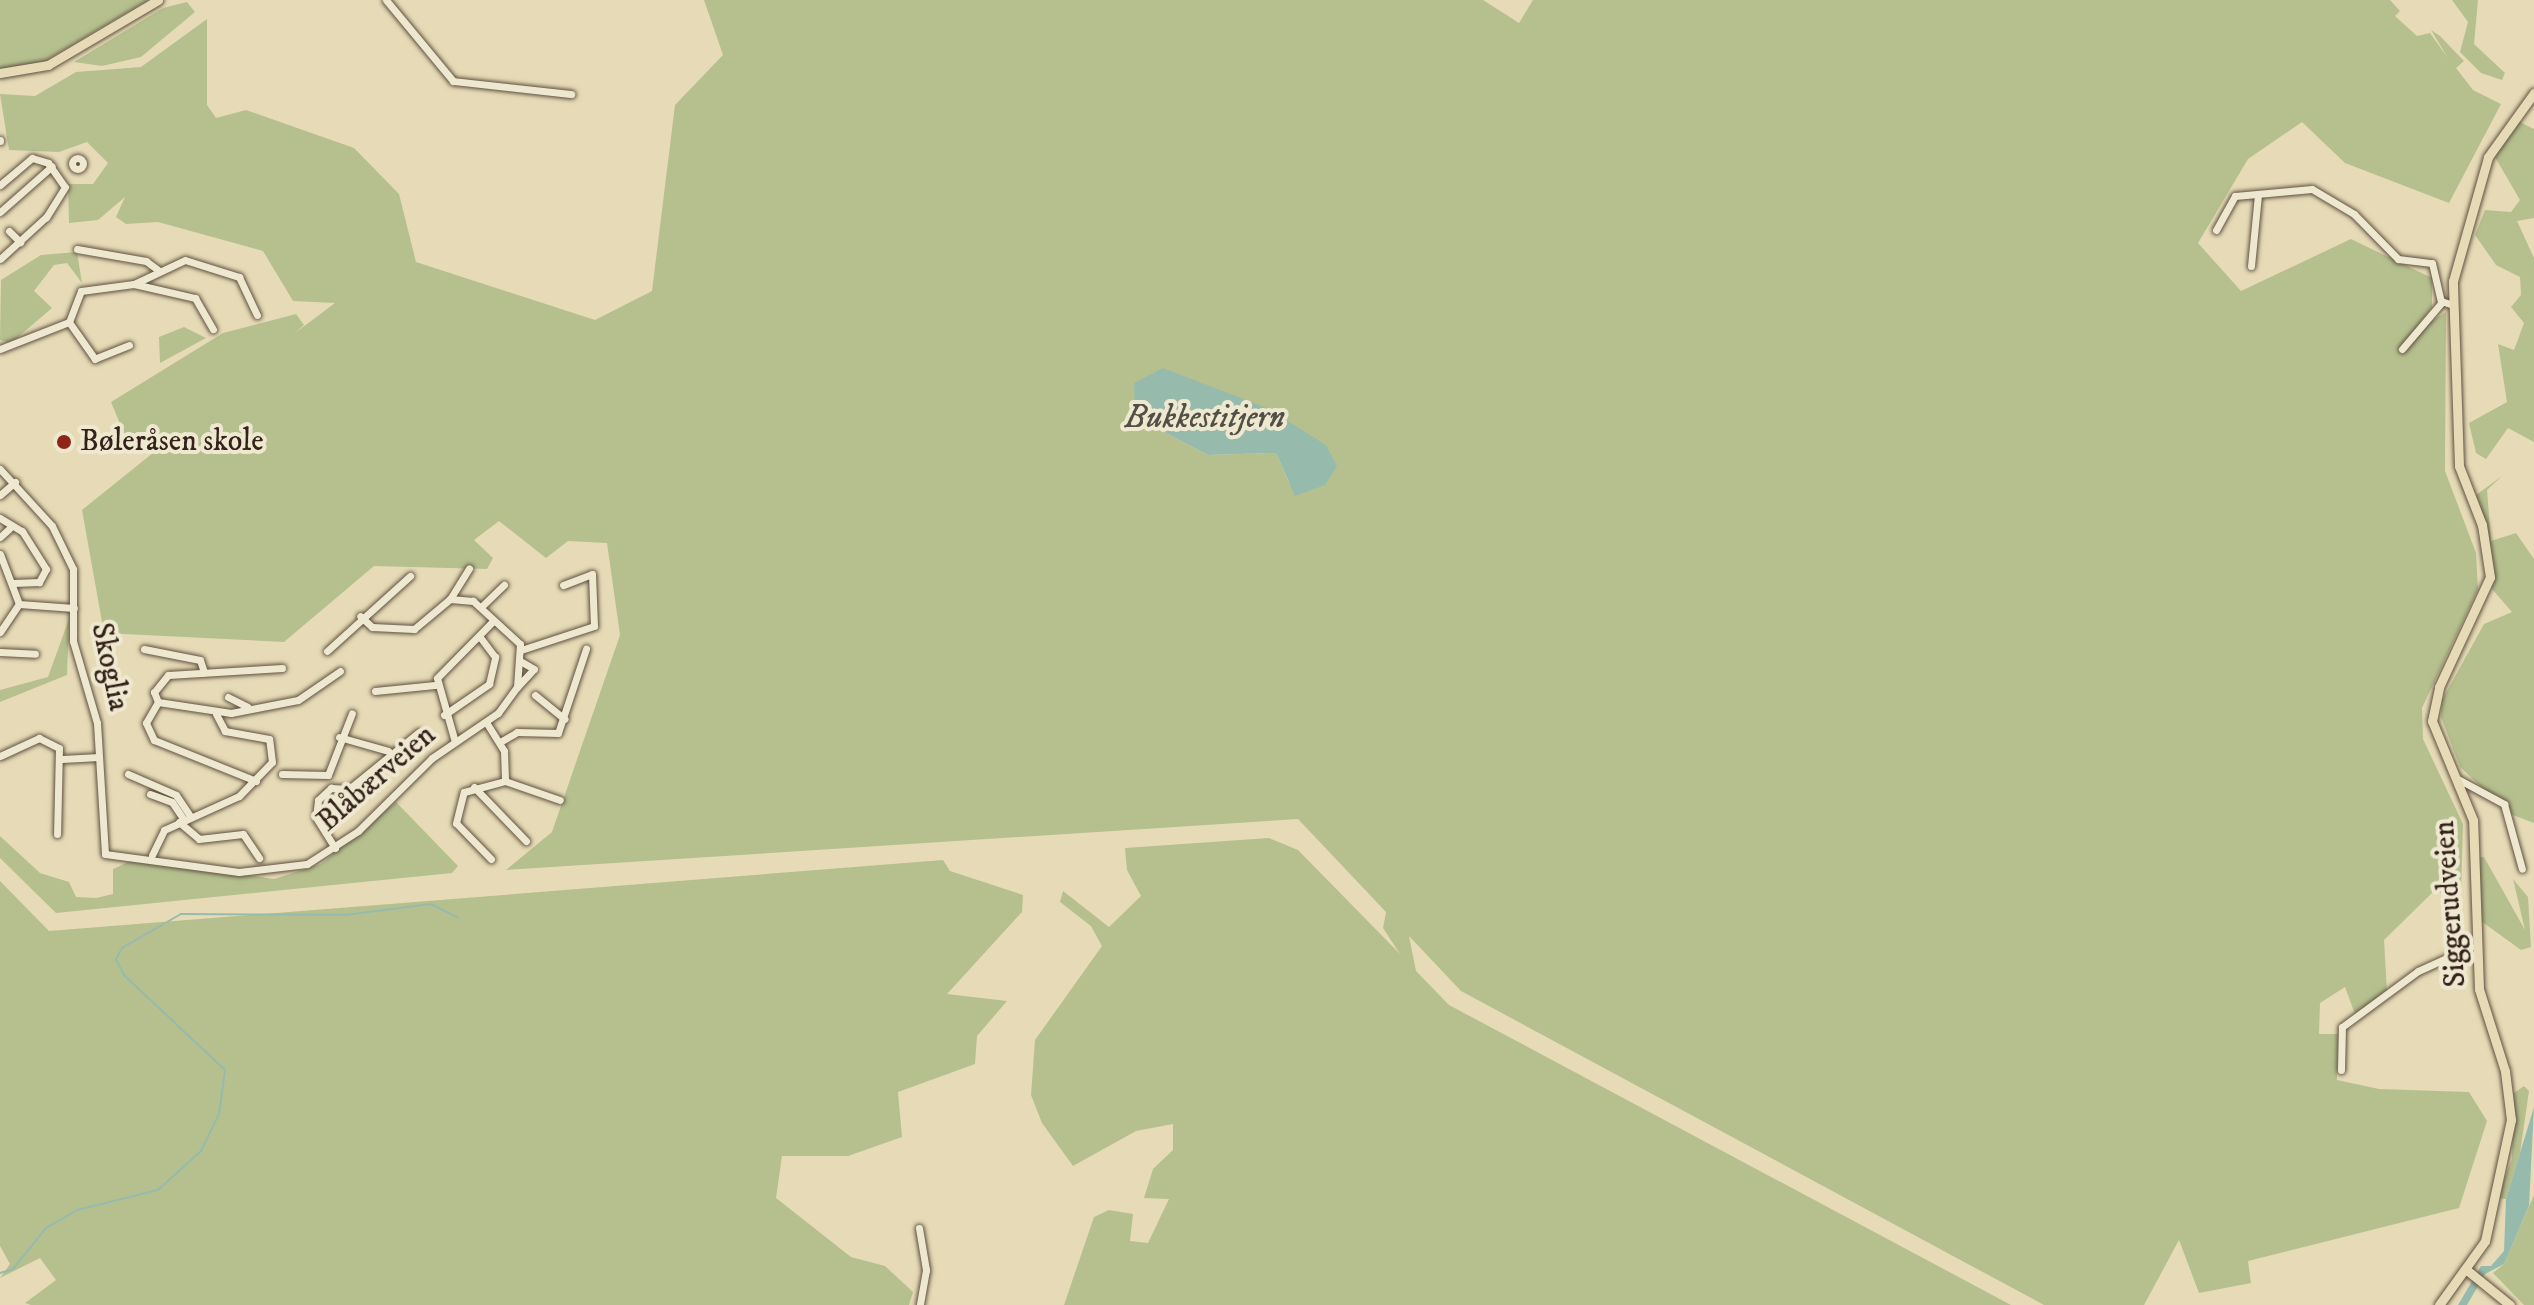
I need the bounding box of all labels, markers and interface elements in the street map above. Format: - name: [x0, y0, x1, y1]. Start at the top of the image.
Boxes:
- water label: Bukkestitjern: [1125, 399, 1285, 437]
- place label: Bøleråsen skole: [80, 424, 264, 460]
- marker: Bøleråsen skole: [55, 433, 73, 451]
- street label: Skoglia: [82, 620, 136, 714]
- street label: Blåbærveien: [311, 718, 443, 840]
- street label: Siggerudveien: [2427, 819, 2475, 989]

